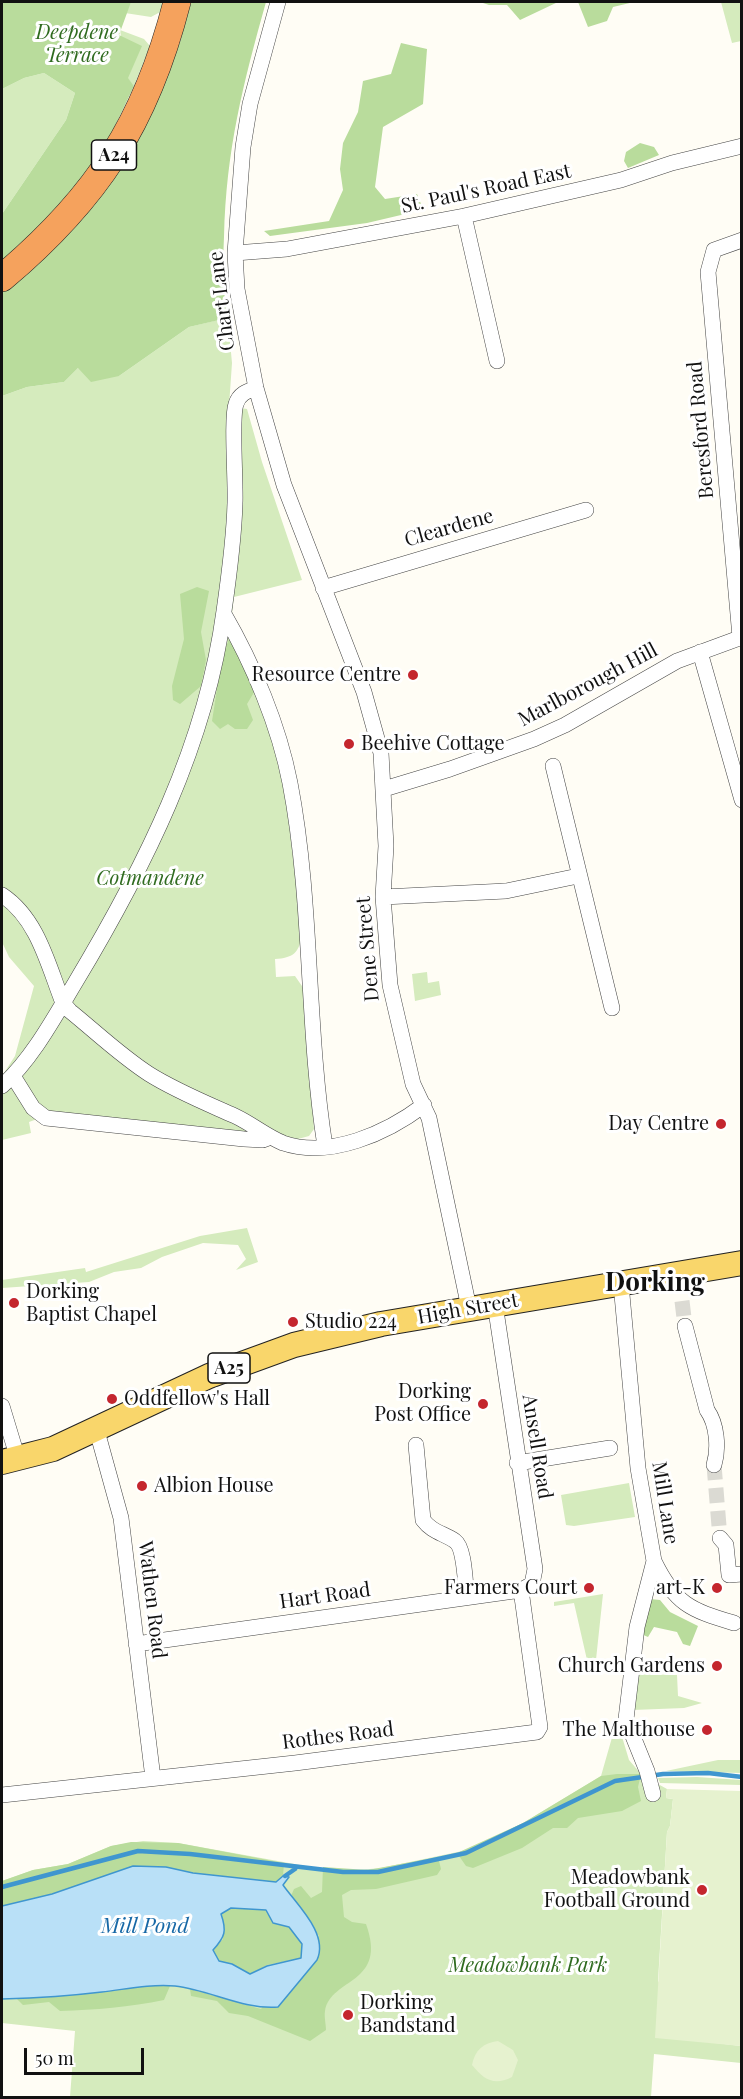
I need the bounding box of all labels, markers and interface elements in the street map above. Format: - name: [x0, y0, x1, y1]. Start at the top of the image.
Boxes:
- park label: Deepdene Terrace: [36, 21, 118, 68]
- road number: A24: [92, 140, 136, 170]
- street label: St. Paul's Road East: [399, 159, 573, 219]
- street label: Chart Lane: [204, 250, 240, 352]
- street label: Beresford Road: [683, 360, 719, 500]
- street label: Cleardene: [402, 504, 496, 552]
- street label: Marlborough Hill: [514, 638, 662, 732]
- place label: Resource Centre: [252, 663, 401, 687]
- marker: Resource Centre: [406, 668, 420, 682]
- place label: Beehive Cottage: [361, 732, 505, 756]
- marker: Beehive Cottage: [342, 737, 356, 751]
- park label: Cotmandene: [96, 867, 204, 891]
- street label: Dene Street: [351, 895, 385, 1003]
- place label: Day Centre: [608, 1112, 709, 1136]
- marker: Day Centre: [714, 1117, 728, 1131]
- district label: Dorking: [605, 1267, 705, 1299]
- place label: Dorking Baptist Chapel: [26, 1280, 157, 1327]
- street label: High Street: [416, 1288, 520, 1330]
- marker: Dorking Baptist Chapel: [7, 1296, 21, 1310]
- place label: Studio 224: [305, 1310, 397, 1334]
- marker: Studio 224: [286, 1315, 300, 1329]
- road number: A25: [208, 1353, 250, 1383]
- place label: Dorking Post Office: [374, 1380, 471, 1427]
- place label: Oddfellow's Hall: [124, 1387, 270, 1411]
- marker: Oddfellow's Hall: [105, 1392, 119, 1406]
- street label: Ansell Road: [517, 1393, 557, 1501]
- marker: Dorking Post Office: [476, 1397, 490, 1411]
- street label: Mill Lane: [647, 1460, 683, 1546]
- place label: Albion House: [154, 1474, 274, 1498]
- marker: Albion House: [135, 1479, 149, 1493]
- street label: Wathen Road: [133, 1540, 171, 1660]
- place label: Farmers Court: [444, 1576, 577, 1600]
- place label: art-K: [656, 1576, 705, 1600]
- street label: Hart Road: [278, 1578, 372, 1614]
- marker: Farmers Court: [582, 1581, 596, 1595]
- marker: art-K: [710, 1581, 724, 1595]
- place label: Church Gardens: [558, 1654, 705, 1678]
- marker: Church Gardens: [710, 1659, 724, 1673]
- street label: Rothes Road: [281, 1717, 395, 1755]
- place label: The Malthouse: [562, 1718, 695, 1742]
- marker: The Malthouse: [700, 1723, 714, 1737]
- place label: Meadowbank Football Ground: [544, 1866, 690, 1913]
- marker: Meadowbank Football Ground: [695, 1883, 709, 1897]
- water label: Mill Pond: [101, 1913, 189, 1939]
- park label: Meadowbank Park: [449, 1954, 607, 1978]
- place label: Dorking Bandstand: [360, 1991, 456, 2038]
- marker: Dorking Bandstand: [341, 2008, 355, 2022]
- scale bar: [27, 2036, 147, 2074]
- text: 50 m: [35, 2046, 74, 2070]

